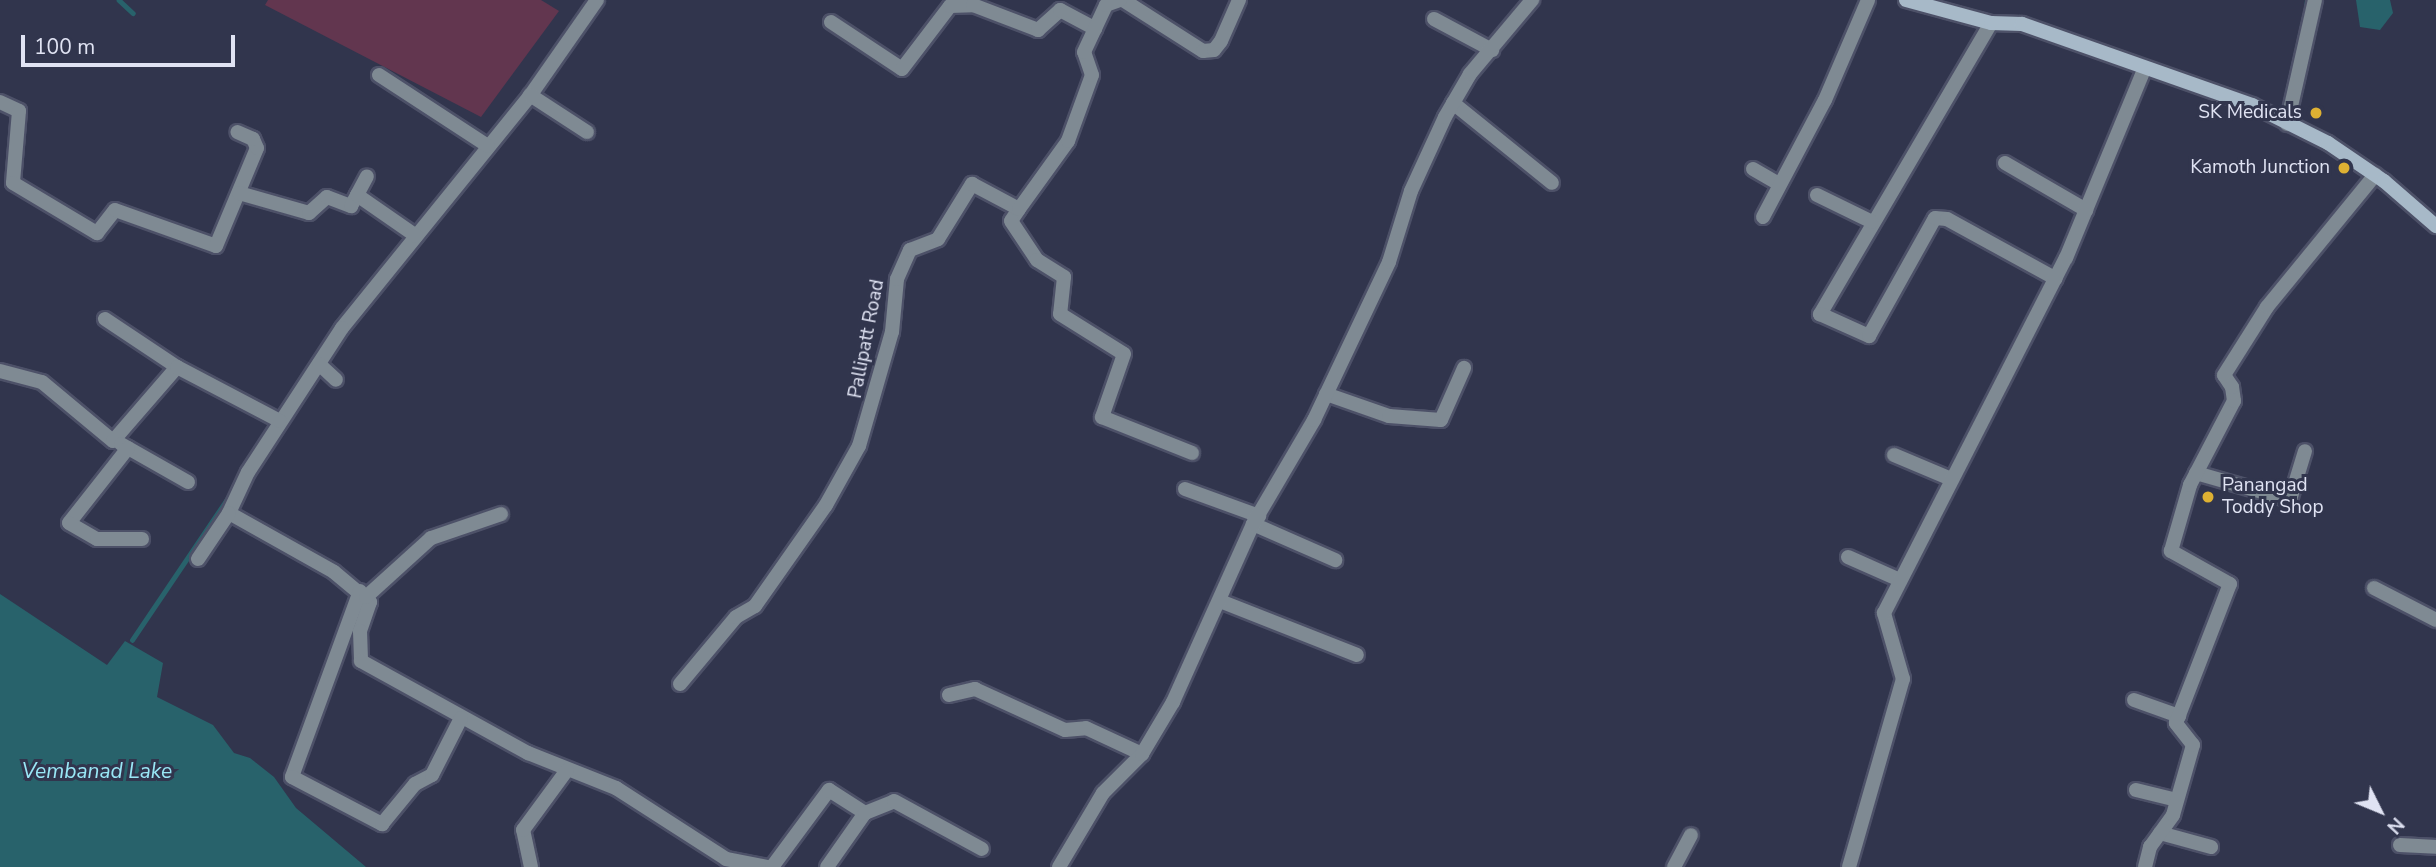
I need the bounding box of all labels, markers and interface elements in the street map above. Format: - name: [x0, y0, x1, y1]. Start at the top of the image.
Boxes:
- scale bar: [24, 21, 238, 65]
- text: 100 m: [34, 33, 95, 61]
- place label: SK Medicals: [2198, 102, 2302, 124]
- marker: SK Medicals: [2308, 105, 2324, 121]
- place label: Kamoth Junction: [2190, 157, 2330, 179]
- marker: Kamoth Junction: [2336, 160, 2352, 176]
- street label: Pallipatt Road: [844, 278, 890, 400]
- place label: Panangad Toddy Shop: [2222, 475, 2323, 519]
- marker: Panangad Toddy Shop: [2200, 489, 2216, 505]
- water label: Vembanad Lake: [22, 758, 172, 784]
- north arrow: [2345, 776, 2415, 846]
- text: N: [2381, 811, 2410, 839]

